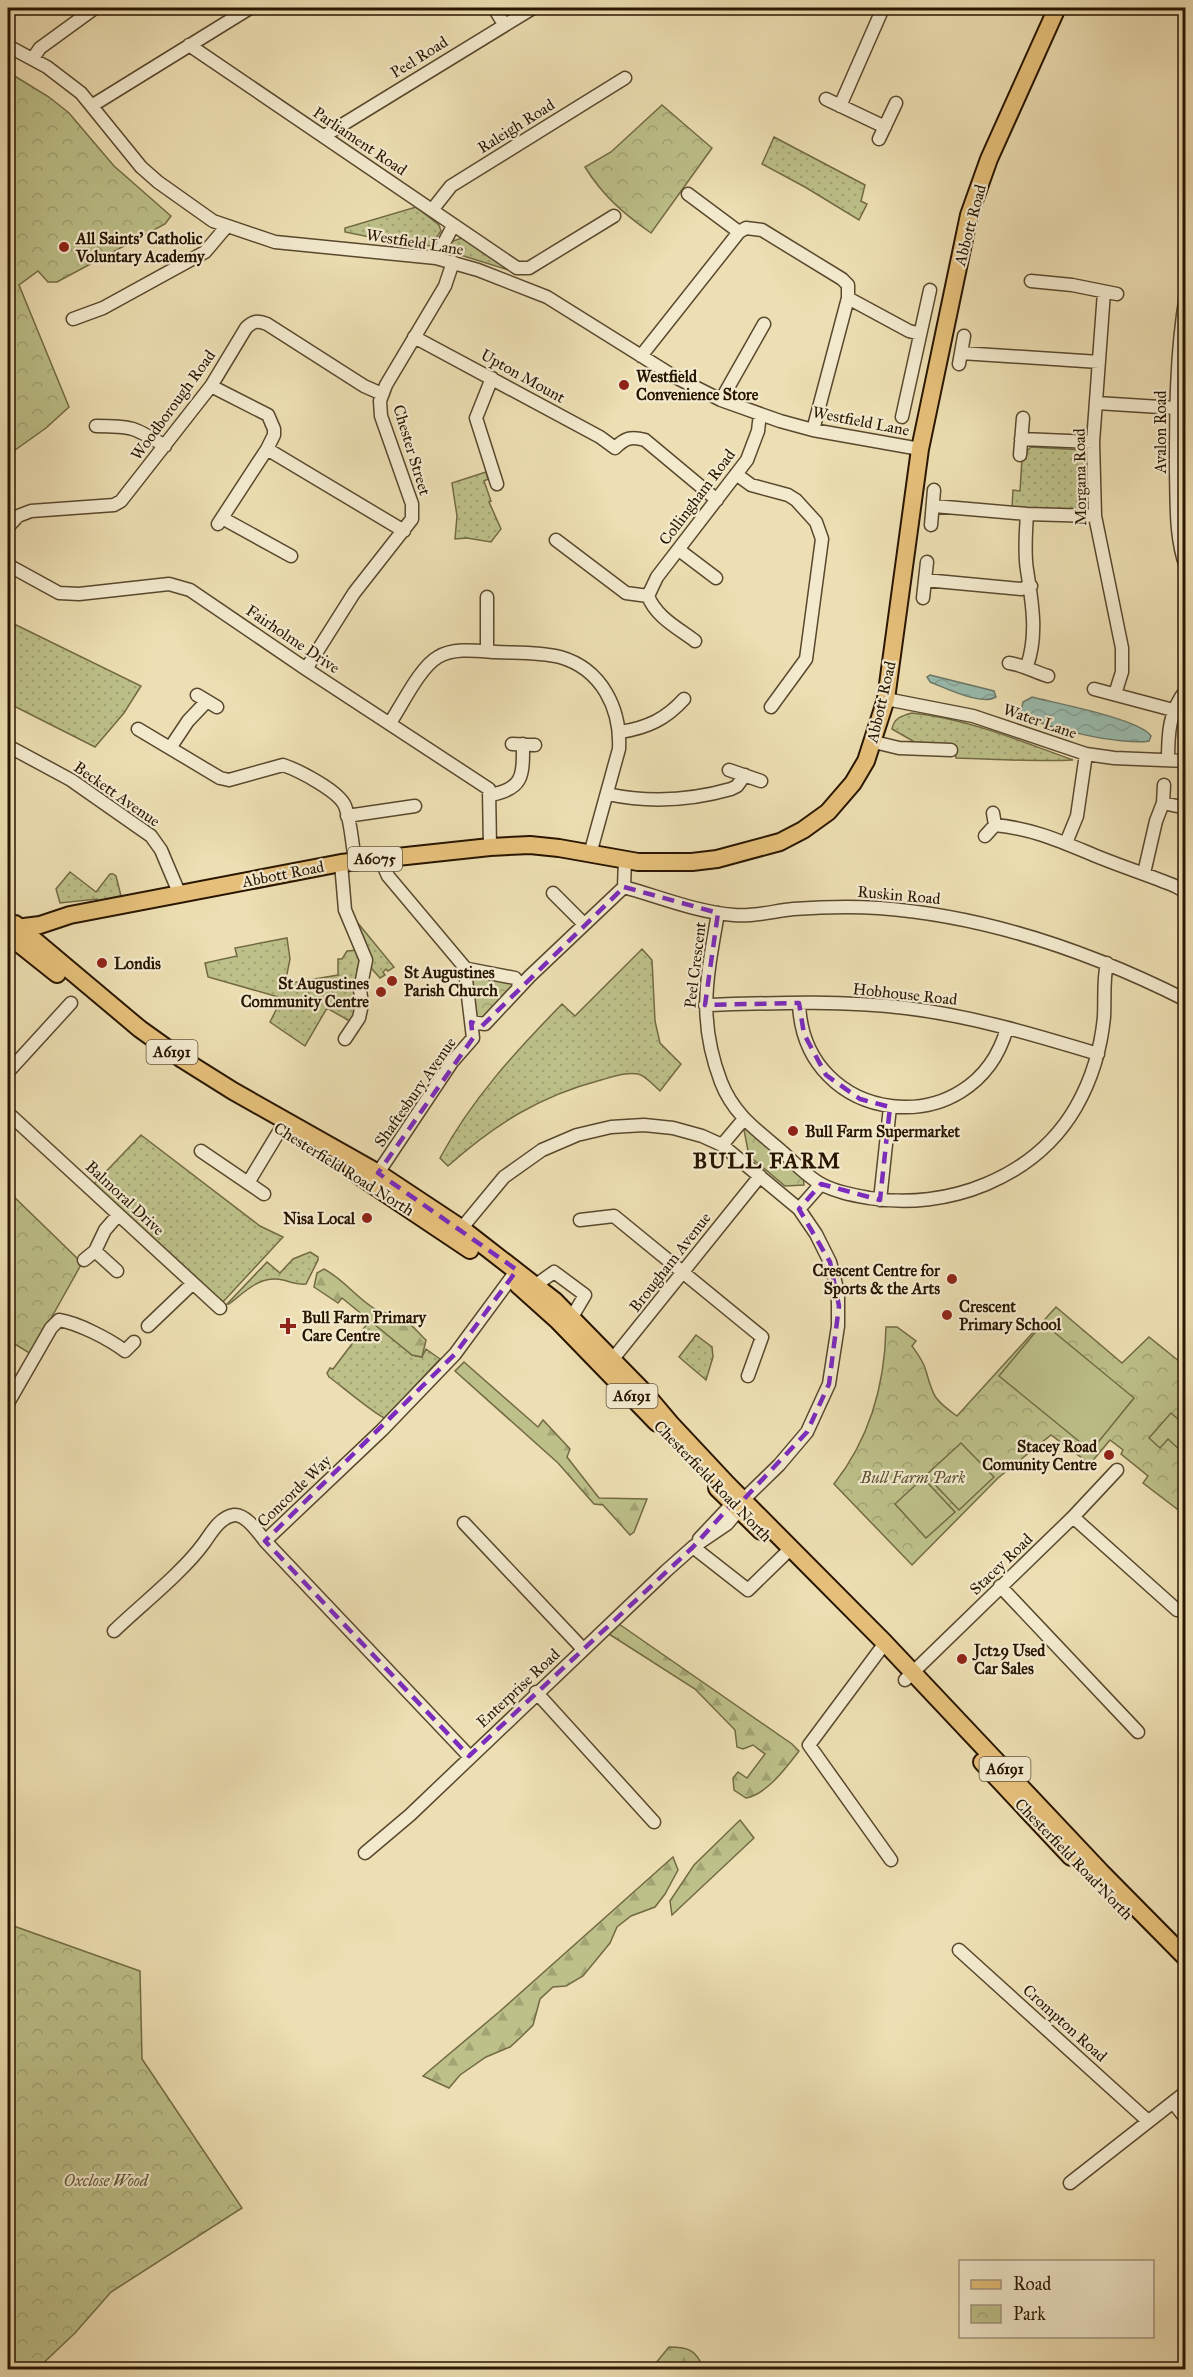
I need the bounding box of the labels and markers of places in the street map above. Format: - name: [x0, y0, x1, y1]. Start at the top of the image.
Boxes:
- place label: All Saints' Catholic Voluntary Academy: [75, 229, 206, 267]
- marker: All Saints' Catholic Voluntary Academy: [57, 240, 71, 254]
- place label: Westfield Convenience Store: [636, 367, 759, 404]
- marker: Westfield Convenience Store: [617, 378, 631, 392]
- place label: Londis: [114, 954, 161, 973]
- marker: Londis: [95, 956, 109, 970]
- place label: St Augustines Parish Church: [404, 963, 498, 1000]
- place label: St Augustines Community Centre: [241, 974, 369, 1012]
- marker: St Augustines Parish Church: [385, 974, 399, 988]
- marker: St Augustines Community Centre: [374, 985, 388, 999]
- place label: Bull Farm Supermarket: [805, 1122, 960, 1142]
- marker: Bull Farm Supermarket: [786, 1124, 800, 1138]
- place label: Nisa Local: [283, 1209, 356, 1228]
- marker: Nisa Local: [360, 1211, 374, 1225]
- place label: Crescent Centre for Sports & the Arts: [812, 1261, 941, 1299]
- marker: Crescent Centre for Sports & the Arts: [945, 1272, 959, 1286]
- place label: Crescent Primary School: [959, 1297, 1062, 1335]
- place label: Bull Farm Primary Care Centre: [302, 1308, 428, 1345]
- marker: Crescent Primary School: [940, 1308, 954, 1322]
- marker: Bull Farm Primary Care Centre: [279, 1317, 297, 1335]
- place label: Stacey Road Comunity Centre: [982, 1437, 1098, 1475]
- marker: Stacey Road Comunity Centre: [1102, 1448, 1116, 1462]
- place label: Jct29 Used Car Sales: [972, 1641, 1046, 1678]
- marker: Jct29 Used Car Sales: [955, 1652, 969, 1666]

